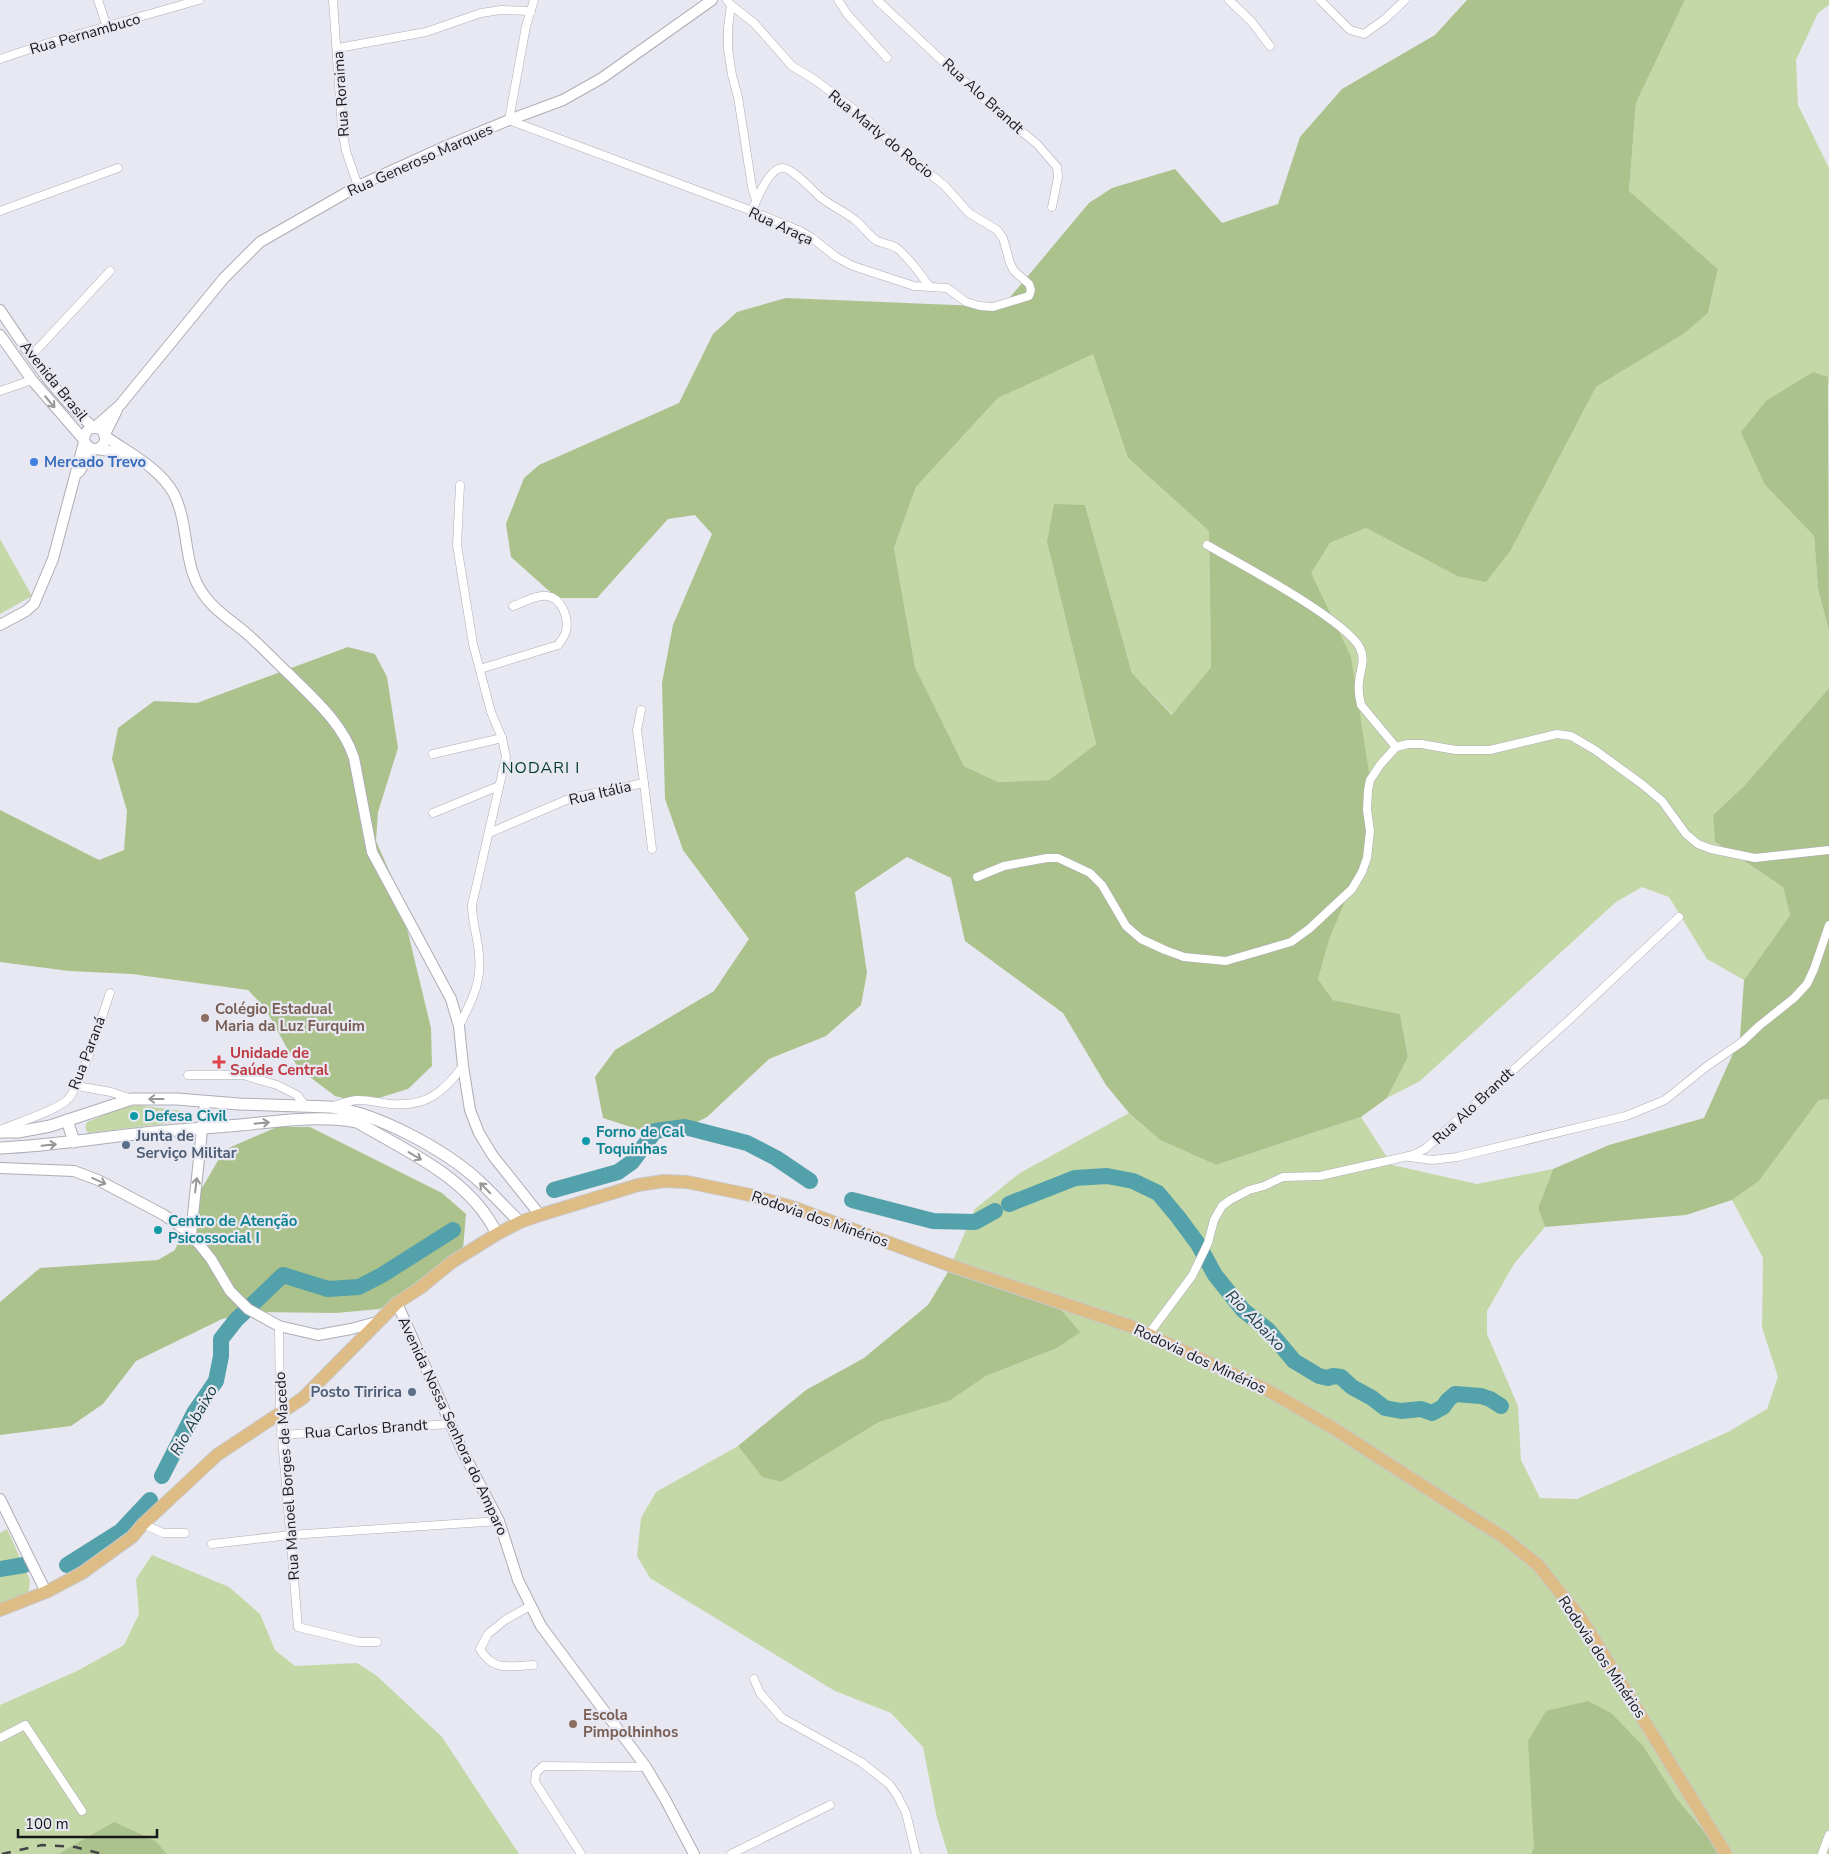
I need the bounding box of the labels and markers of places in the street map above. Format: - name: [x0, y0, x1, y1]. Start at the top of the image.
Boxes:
- place label: Mercado Trevo: [44, 452, 147, 472]
- marker: Mercado Trevo: [28, 456, 40, 468]
- place label: Colégio Estadual Maria da Luz Furquim: [215, 999, 365, 1036]
- marker: Colégio Estadual Maria da Luz Furquim: [199, 1012, 211, 1024]
- place label: Unidade de Saúde Central: [230, 1043, 329, 1080]
- marker: Unidade de Saúde Central: [212, 1055, 226, 1069]
- place label: Defesa Civil: [144, 1106, 227, 1126]
- marker: Defesa Civil: [128, 1110, 140, 1122]
- place label: Forno de Cal Toquinhas: [596, 1122, 684, 1159]
- place label: Junta de Serviço Militar: [135, 1126, 237, 1163]
- marker: Forno de Cal Toquinhas: [580, 1135, 592, 1147]
- marker: Junta de Serviço Militar: [120, 1139, 132, 1151]
- place label: Centro de Atenção Psicossocial I: [168, 1211, 298, 1248]
- marker: Centro de Atenção Psicossocial I: [152, 1224, 164, 1236]
- place label: Posto Tiririca: [311, 1382, 402, 1402]
- marker: Posto Tiririca: [406, 1386, 418, 1398]
- place label: Escola Pimpolhinhos: [583, 1705, 678, 1742]
- marker: Escola Pimpolhinhos: [567, 1718, 579, 1730]

